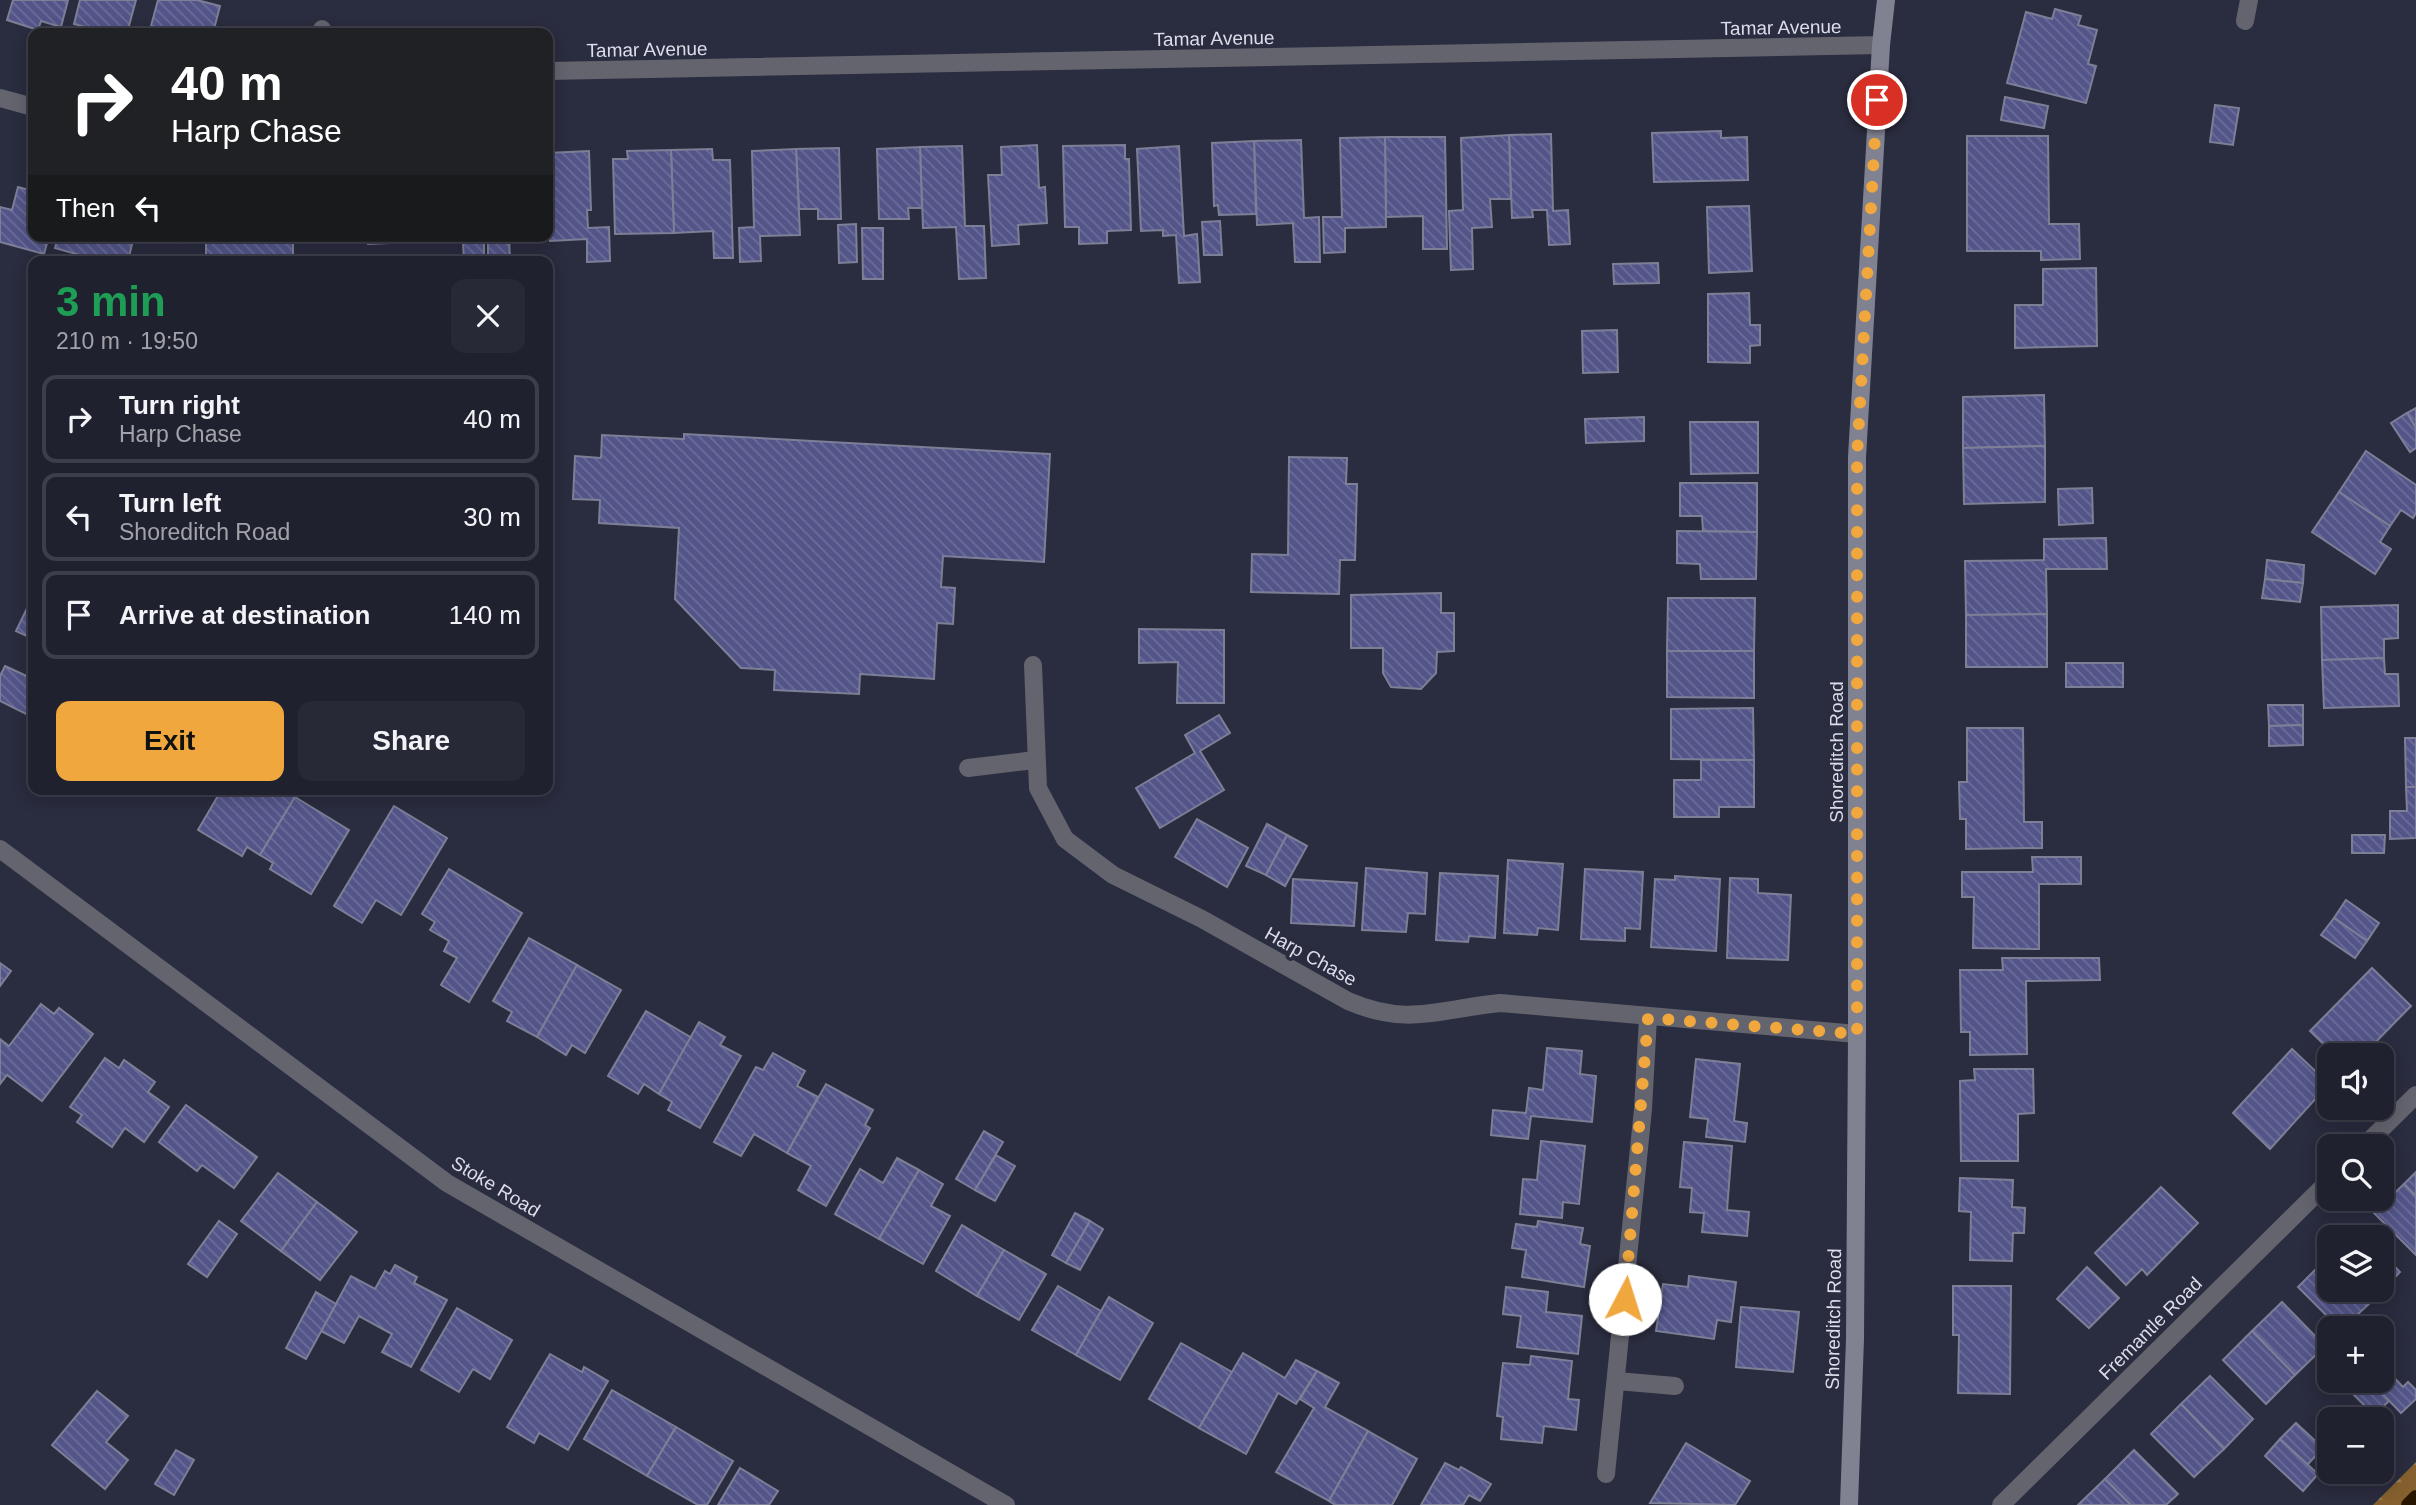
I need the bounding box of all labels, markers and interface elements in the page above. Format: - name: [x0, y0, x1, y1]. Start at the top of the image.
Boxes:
- street label: Tamar Avenue: [1720, 16, 1842, 39]
- street label: Tamar Avenue: [1153, 27, 1275, 50]
- street label: Tamar Avenue: [586, 38, 708, 61]
- icon: right: [56, 56, 147, 147]
- text: 40 m: [171, 56, 283, 110]
- pin: [1847, 70, 1907, 130]
- icon: arrive: [1858, 81, 1896, 119]
- text: Harp Chase: [171, 113, 342, 149]
- icon: left: [129, 189, 167, 227]
- text: Then: [56, 193, 115, 223]
- text: 3 min: [56, 278, 166, 325]
- button: close: [451, 279, 525, 353]
- text: 210 m · 19:50: [56, 328, 198, 354]
- text: Turn right: [119, 390, 240, 420]
- icon: right: [60, 400, 98, 438]
- text: 40 m: [463, 404, 521, 434]
- text: Harp Chase: [119, 421, 242, 447]
- text: Turn left: [119, 488, 221, 518]
- icon: left: [60, 498, 98, 536]
- text: 30 m: [463, 502, 521, 532]
- text: Shoreditch Road: [119, 519, 290, 545]
- icon: arrive: [60, 596, 98, 634]
- text: Arrive at destination: [119, 600, 370, 630]
- text: 140 m: [449, 600, 521, 630]
- street label: Shoreditch Road: [1826, 681, 1847, 823]
- button: Exit: [56, 701, 284, 781]
- button: Share: [298, 701, 525, 781]
- street label: Harp Chase: [1261, 923, 1360, 990]
- map controls: [2317, 1043, 2394, 1484]
- button: sound: [2317, 1043, 2394, 1120]
- button: search: [2317, 1134, 2394, 1211]
- street label: Stoke Road: [448, 1152, 544, 1221]
- button: layers: [2317, 1225, 2394, 1302]
- street label: Shoreditch Road: [1822, 1248, 1845, 1390]
- position arrow: [1588, 1262, 1662, 1336]
- street label: Fremantle Road: [2095, 1273, 2206, 1384]
- button: +: [2317, 1316, 2394, 1393]
- button: −: [2317, 1407, 2394, 1484]

